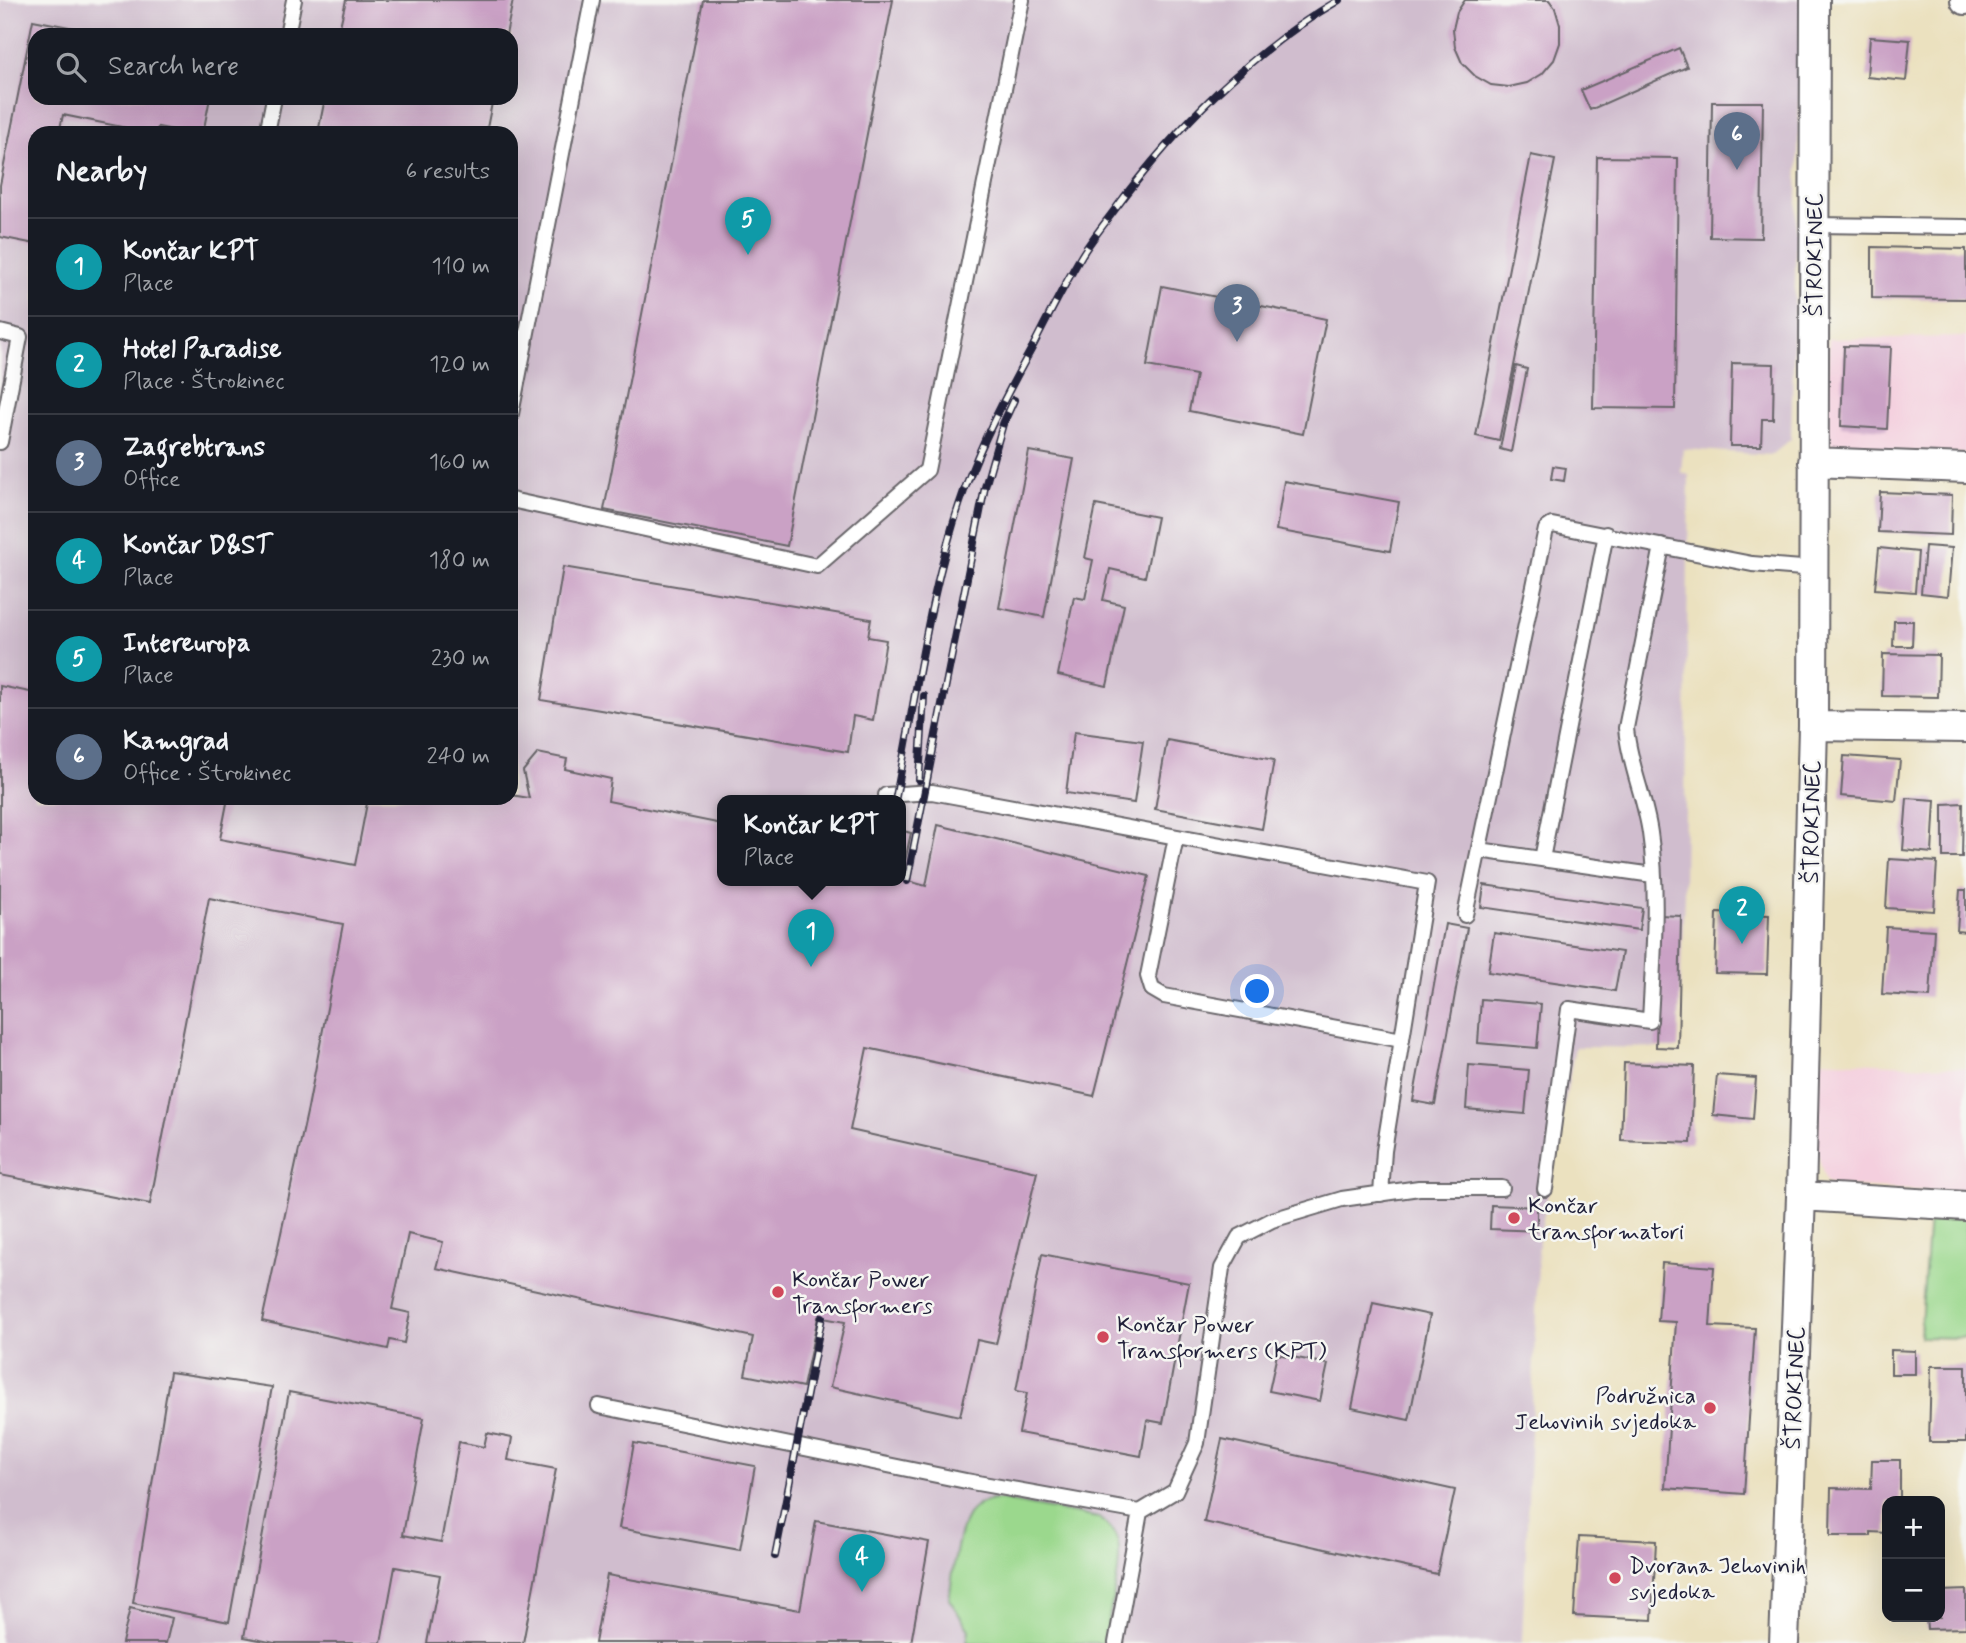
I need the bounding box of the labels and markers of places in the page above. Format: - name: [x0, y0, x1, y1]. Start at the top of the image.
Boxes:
- pin: 6: [1714, 112, 1760, 170]
- pin: 5: [725, 197, 771, 255]
- pin: 3: [1214, 284, 1260, 342]
- pin: 2: [1719, 886, 1765, 944]
- pin: 1: [788, 909, 834, 967]
- place label: Končar transformatori: [1527, 1192, 1684, 1249]
- marker: Končar transformatori: [1506, 1210, 1522, 1226]
- place label: Končar Power Transformers: [792, 1266, 933, 1323]
- marker: Končar Power Transformers: [770, 1284, 786, 1300]
- place label: Končar Power Transformers (KPT): [1117, 1311, 1327, 1368]
- marker: Končar Power Transformers (KPT): [1095, 1329, 1111, 1345]
- place label: Podružnica Jehovinih svjedoka: [1515, 1382, 1696, 1438]
- marker: Podružnica Jehovinih svjedoka: [1702, 1400, 1718, 1416]
- pin: 4: [839, 1534, 885, 1592]
- place label: Dvorana Jehovinih svjedoka: [1629, 1552, 1806, 1608]
- marker: Dvorana Jehovinih svjedoka: [1607, 1570, 1623, 1586]

